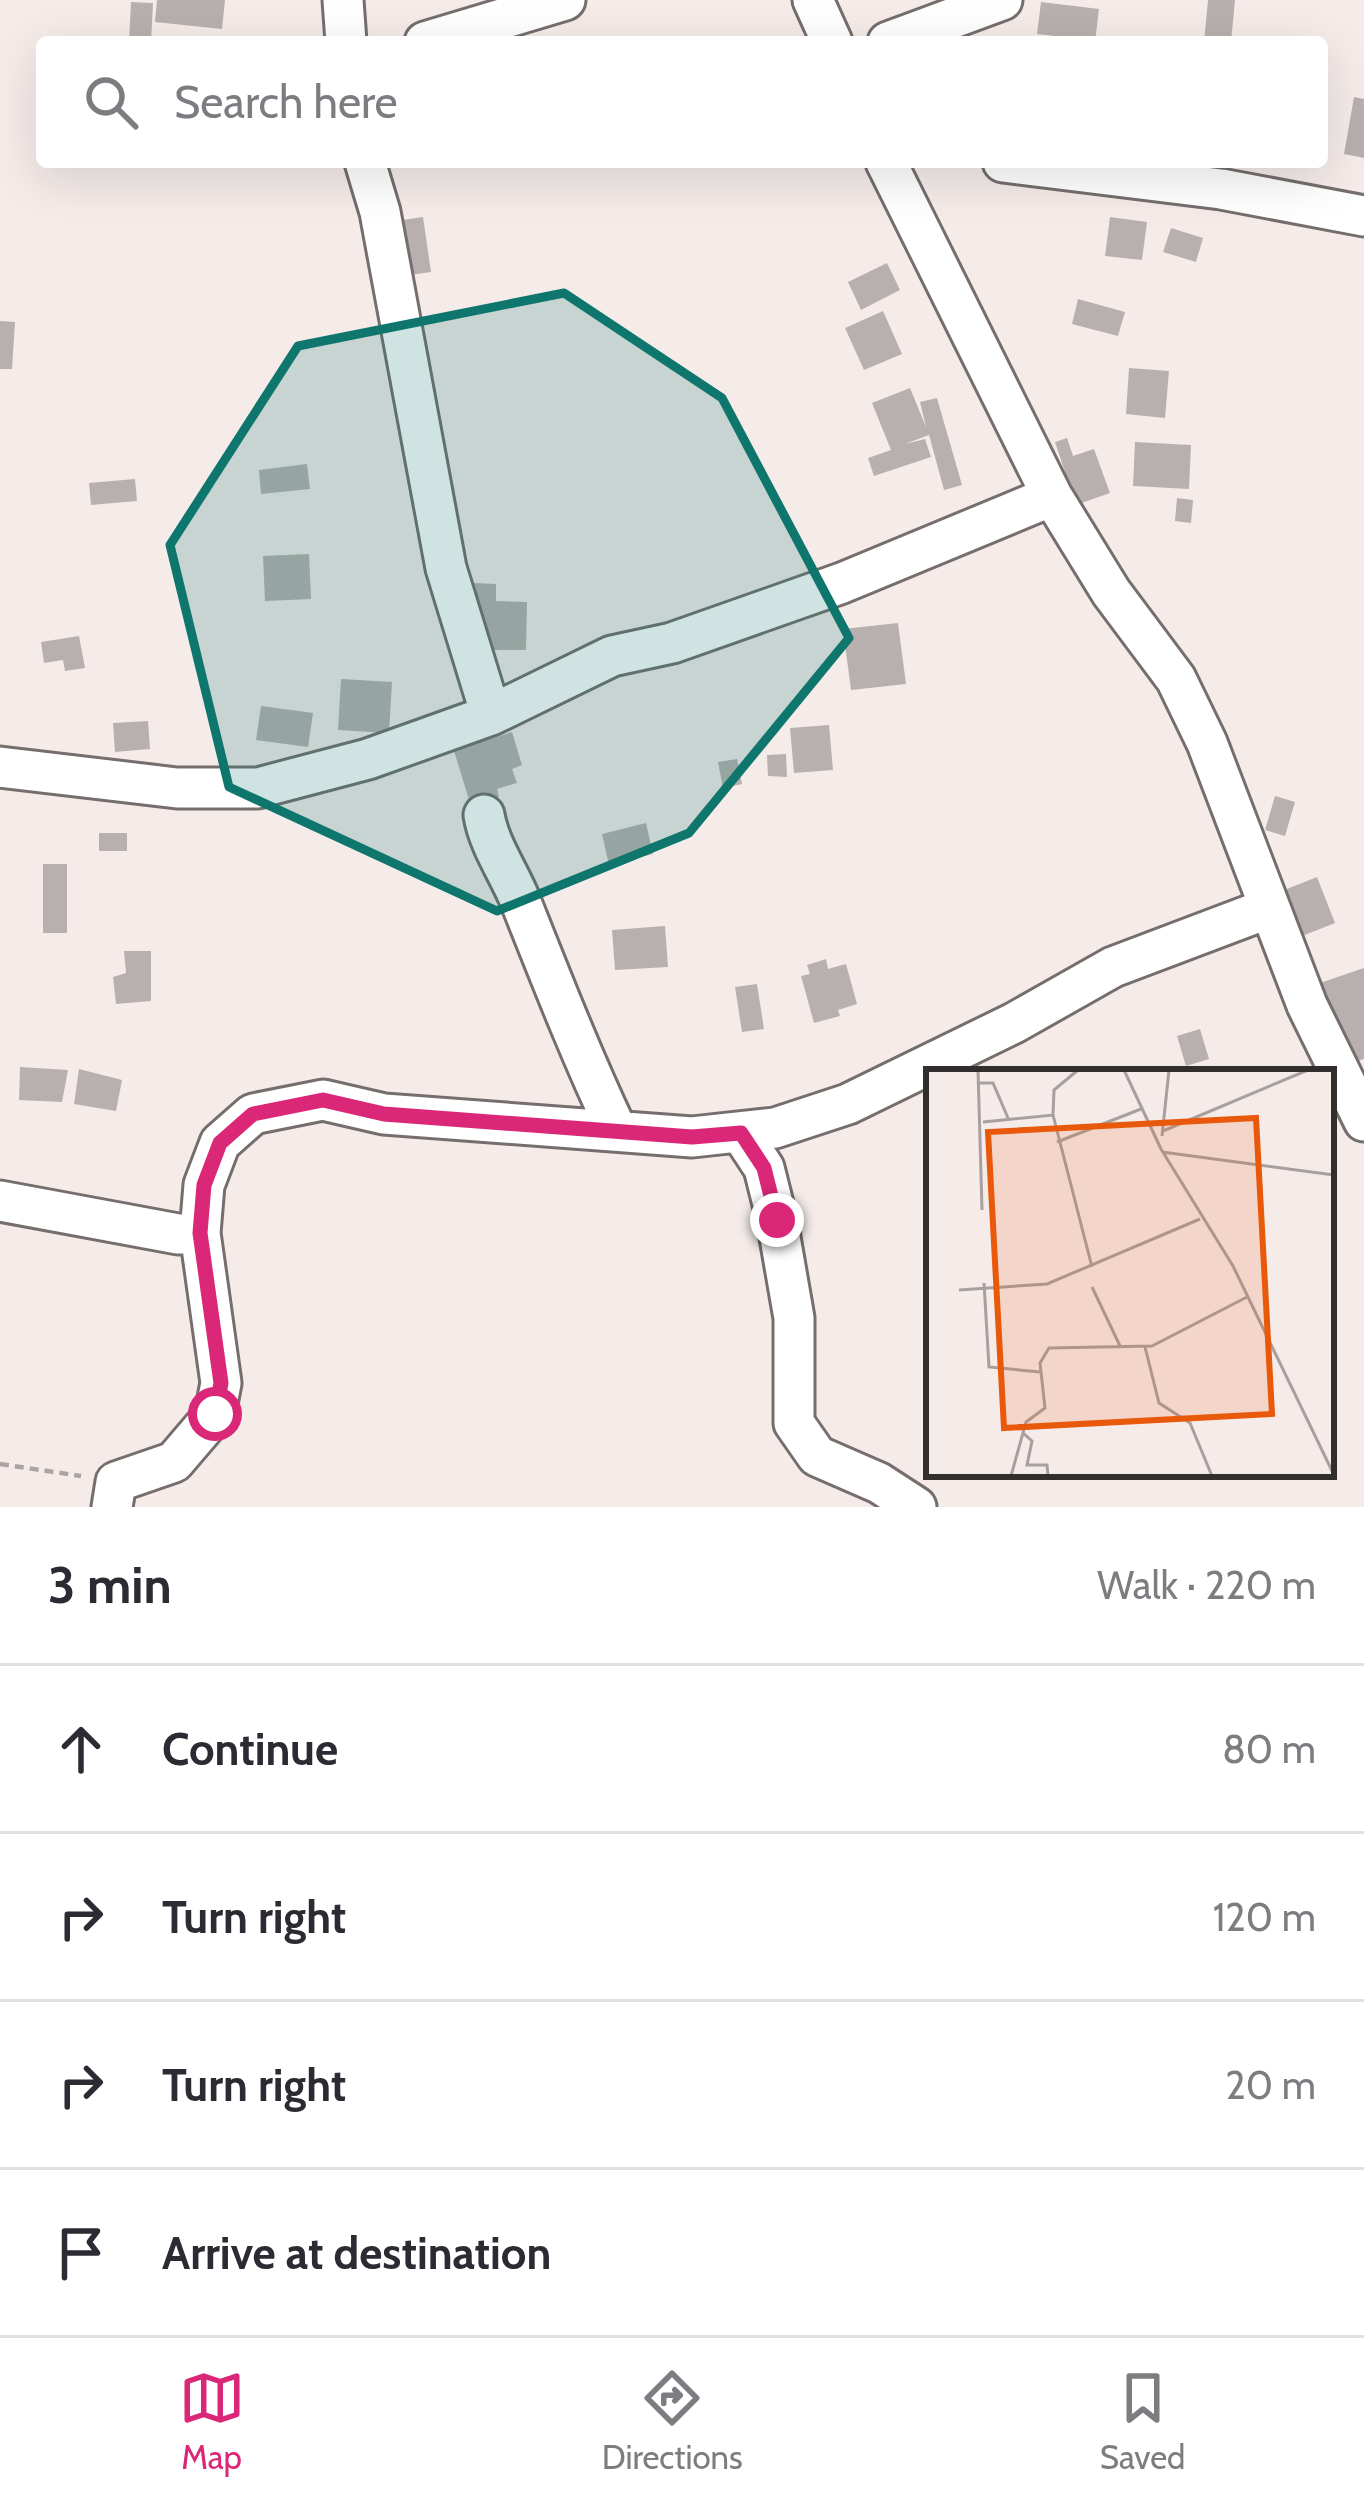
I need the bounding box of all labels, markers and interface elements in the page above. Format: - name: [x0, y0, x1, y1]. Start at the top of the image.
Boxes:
- search box: [36, 36, 1328, 168]
- icon: search: [78, 69, 144, 135]
- text: Search here: [174, 75, 398, 129]
- inset map: [926, 1069, 1334, 1477]
- route end: [750, 1193, 804, 1247]
- route start: [188, 1387, 242, 1441]
- text: 3 min: [48, 1554, 172, 1616]
- text: Walk · 220 m: [1097, 1561, 1316, 1609]
- icon: ahead: [48, 1716, 114, 1782]
- text: Continue: [162, 1722, 338, 1776]
- text: 80 m: [1222, 1725, 1316, 1773]
- icon: right: [48, 1884, 114, 1950]
- text: Turn right: [162, 1890, 346, 1944]
- text: 120 m: [1213, 1893, 1316, 1941]
- icon: right: [48, 2052, 114, 2118]
- text: Turn right: [162, 2058, 346, 2112]
- text: 20 m: [1225, 2061, 1316, 2109]
- icon: arrive: [48, 2220, 114, 2286]
- text: Arrive at destination: [162, 2226, 551, 2280]
- tab: Map: [179, 2365, 245, 2477]
- tab: Directions: [602, 2365, 743, 2477]
- tab: Saved: [1100, 2365, 1185, 2477]

